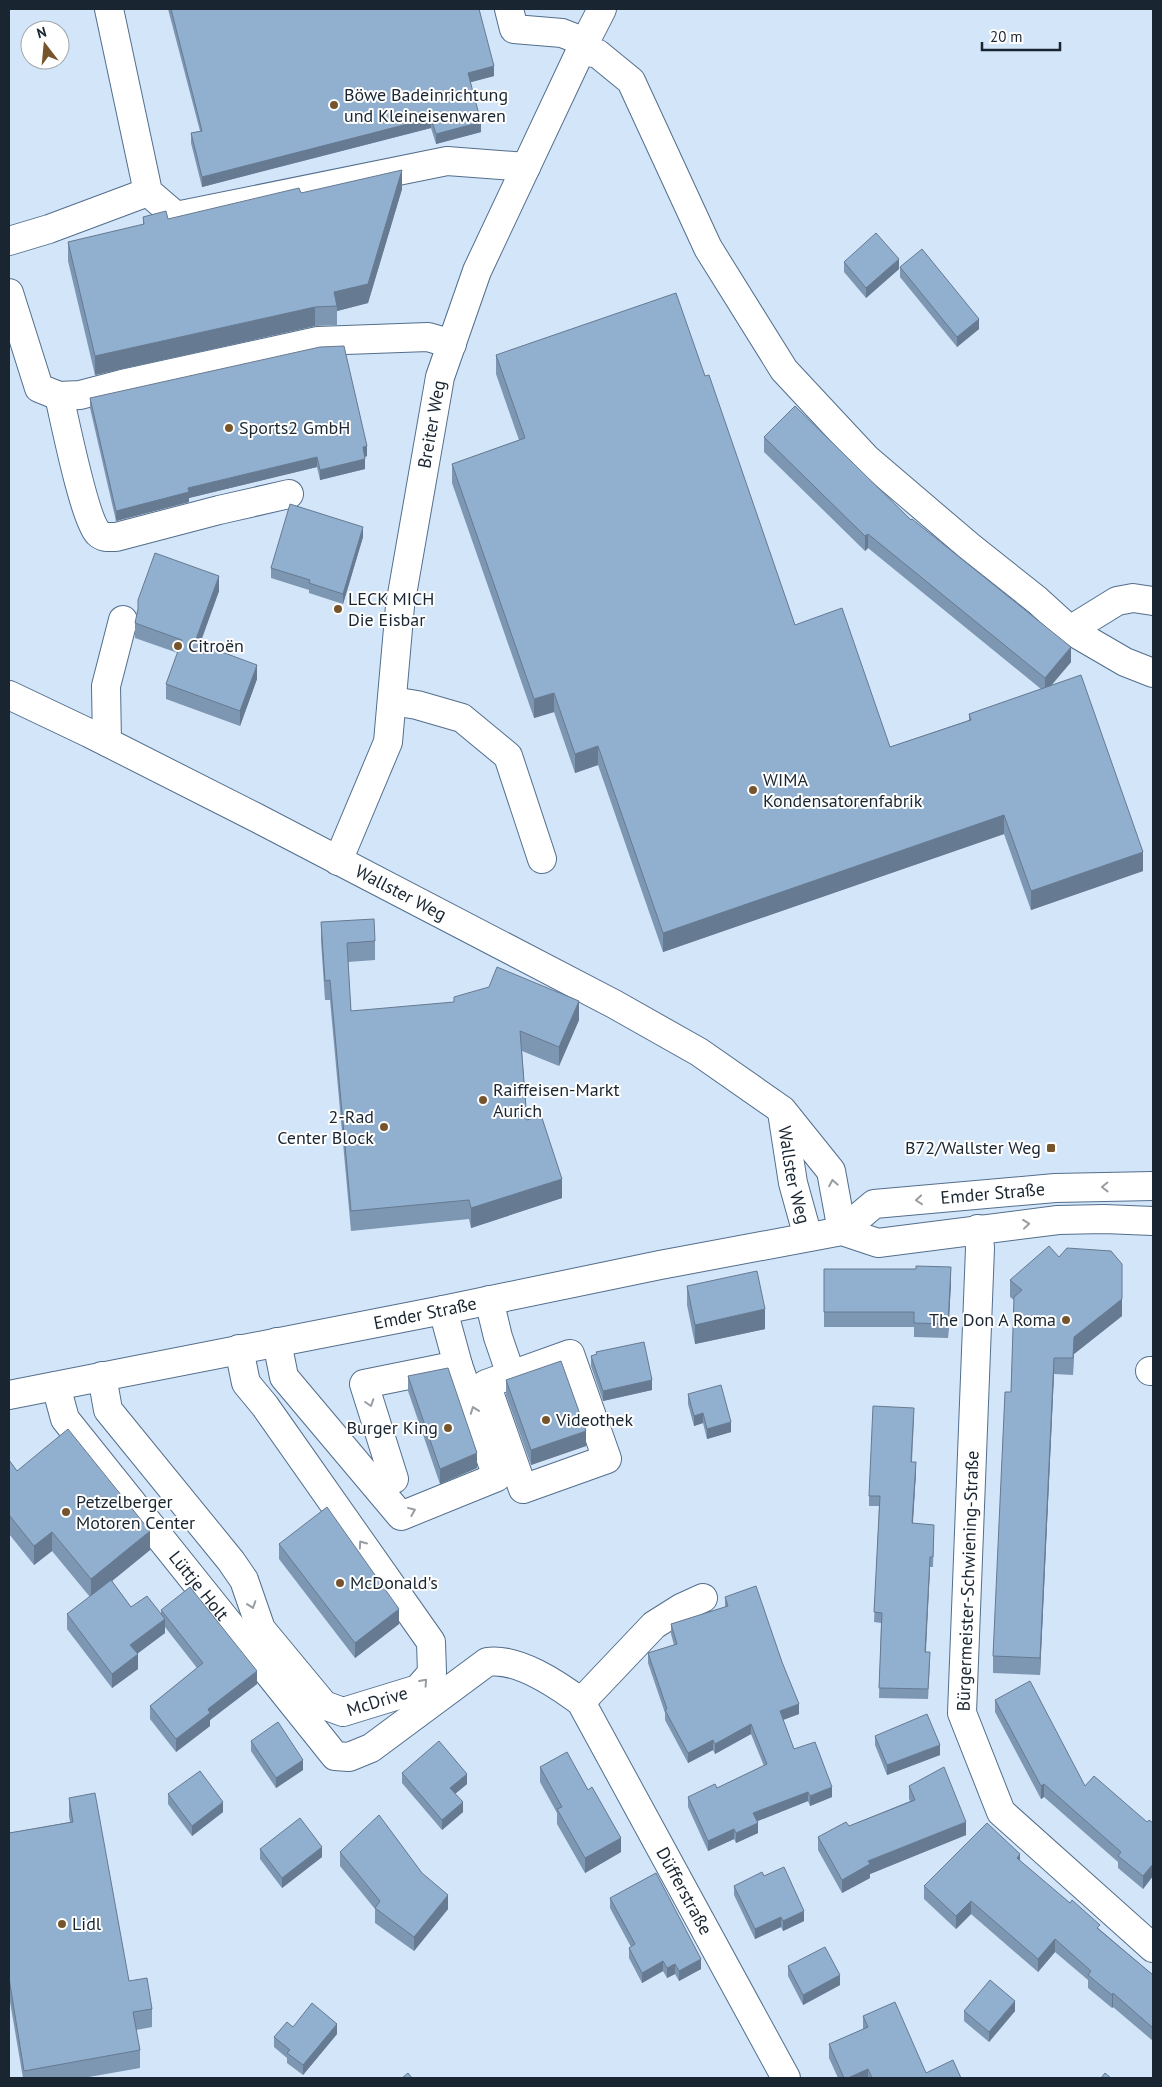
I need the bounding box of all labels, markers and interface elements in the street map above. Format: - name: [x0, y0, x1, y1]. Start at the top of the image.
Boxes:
- north arrow: [20, 20, 70, 70]
- scale bar: [982, 20, 1060, 52]
- text: N: [35, 23, 48, 42]
- text: 20 m: [990, 27, 1023, 46]
- place label: Böwe Badeinrichtung und Kleineisenwaren: [344, 83, 508, 127]
- marker: Böwe Badeinrichtung und Kleineisenwaren: [328, 99, 340, 111]
- street label: Breiter Weg: [412, 378, 450, 470]
- place label: Sports2 GmbH: [239, 416, 350, 439]
- marker: Sports2 GmbH: [223, 422, 235, 434]
- place label: LECK MICH Die Eisbar: [348, 587, 434, 631]
- marker: LECK MICH Die Eisbar: [332, 603, 344, 615]
- place label: Citroën: [188, 634, 244, 657]
- marker: Citroën: [172, 640, 184, 652]
- place label: WIMA Kondensatorenfabrik: [763, 768, 923, 812]
- marker: WIMA Kondensatorenfabrik: [747, 784, 759, 796]
- street label: Wallster Weg: [352, 859, 451, 926]
- place label: Raiffeisen-Markt Aurich: [493, 1078, 620, 1122]
- marker: Raiffeisen-Markt Aurich: [477, 1094, 489, 1106]
- place label: 2-Rad Center Block: [277, 1105, 374, 1149]
- marker: 2-Rad Center Block: [378, 1121, 390, 1133]
- street label: Wallster Weg: [773, 1124, 816, 1226]
- place label: B72/Wallster Weg: [905, 1136, 1041, 1159]
- marker: B72/Wallster Weg: [1045, 1142, 1057, 1154]
- street label: Emder Straße: [940, 1177, 1046, 1209]
- one-way arrow: [829, 1179, 839, 1188]
- one-way arrow: [1100, 1182, 1108, 1192]
- one-way arrow: [915, 1194, 923, 1205]
- one-way arrow: [1023, 1219, 1031, 1230]
- street label: Emder Straße: [371, 1291, 479, 1334]
- place label: The Don A Roma: [929, 1308, 1056, 1331]
- marker: The Don A Roma: [1060, 1314, 1072, 1326]
- one-way arrow: [364, 1398, 374, 1406]
- one-way arrow: [470, 1407, 480, 1415]
- place label: Videothek: [555, 1408, 633, 1431]
- marker: Videothek: [540, 1414, 552, 1426]
- place label: Burger King: [347, 1416, 438, 1439]
- marker: Burger King: [442, 1422, 454, 1434]
- street label: Bürgermeister-Schwiening-Straße: [951, 1450, 984, 1712]
- place label: Petzelberger Motoren Center: [76, 1490, 195, 1534]
- marker: Petzelberger Motoren Center: [60, 1506, 72, 1518]
- one-way arrow: [407, 1507, 416, 1517]
- one-way arrow: [359, 1540, 368, 1550]
- street label: Lüttje Holt: [164, 1546, 234, 1625]
- place label: McDonald's: [350, 1571, 438, 1594]
- marker: McDonald's: [334, 1577, 346, 1589]
- one-way arrow: [246, 1600, 256, 1608]
- one-way arrow: [418, 1679, 427, 1688]
- street label: McDrive: [344, 1681, 411, 1721]
- street label: Düfferstraße: [651, 1843, 718, 1939]
- place label: Lidl: [72, 1912, 102, 1935]
- marker: Lidl: [56, 1918, 68, 1930]

